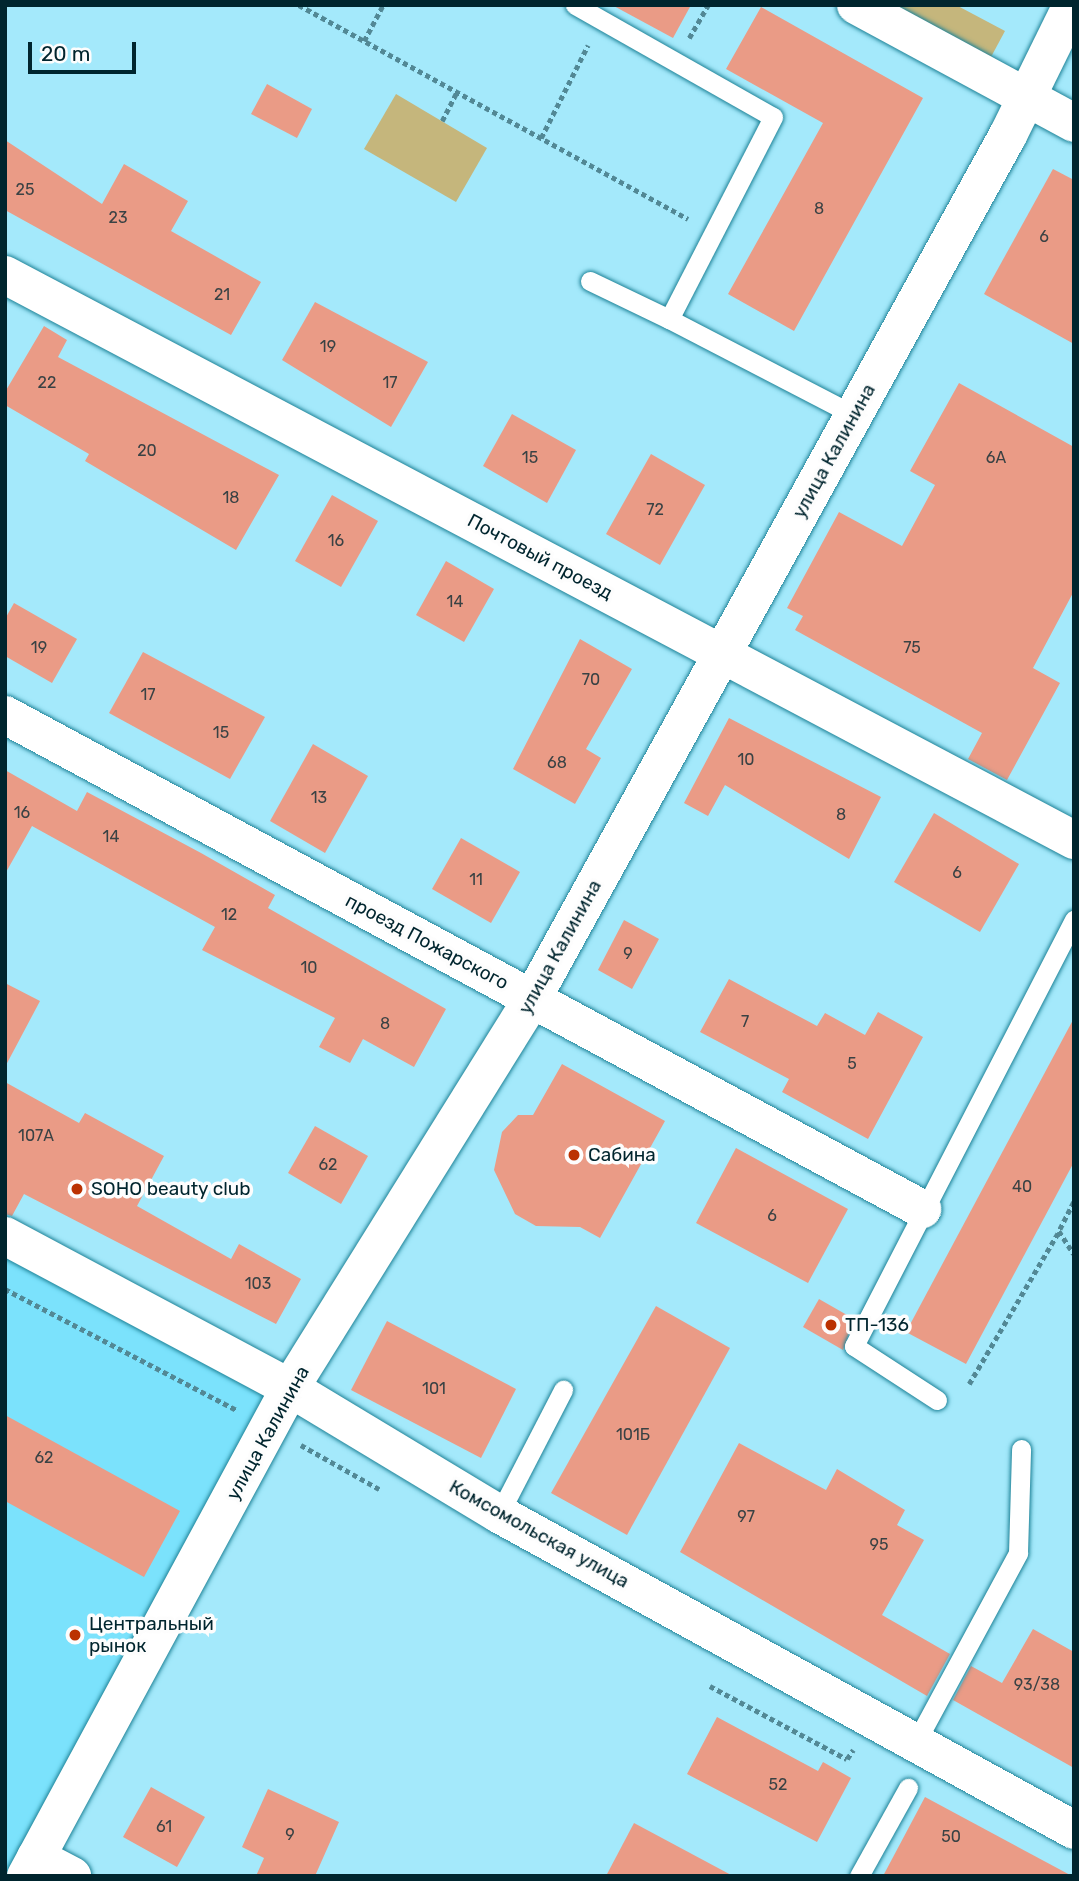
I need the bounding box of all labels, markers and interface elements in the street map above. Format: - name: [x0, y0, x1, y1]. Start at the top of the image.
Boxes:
- scale bar: [32, 28, 140, 72]
- text: 20 m: [41, 41, 90, 66]
- house number: 25: [16, 180, 34, 200]
- house number: 8: [814, 199, 824, 219]
- house number: 23: [108, 208, 128, 228]
- house number: 6: [1039, 227, 1049, 247]
- house number: 21: [214, 285, 230, 305]
- house number: 19: [320, 337, 336, 357]
- house number: 22: [38, 373, 56, 393]
- house number: 17: [382, 373, 398, 393]
- street label: улица Калинина: [788, 380, 880, 522]
- house number: 20: [137, 441, 157, 461]
- house number: 15: [522, 448, 538, 468]
- house number: 6А: [986, 448, 1006, 468]
- house number: 18: [222, 488, 240, 508]
- house number: 72: [646, 500, 664, 520]
- street label: Почтовый проезд: [464, 509, 616, 605]
- house number: 16: [328, 531, 344, 551]
- house number: 14: [447, 592, 463, 612]
- house number: 19: [31, 638, 47, 658]
- house number: 75: [903, 638, 921, 658]
- house number: 70: [582, 670, 600, 690]
- house number: 17: [140, 685, 156, 705]
- house number: 15: [213, 723, 229, 743]
- house number: 10: [737, 750, 755, 770]
- house number: 68: [547, 753, 567, 773]
- house number: 13: [311, 788, 327, 808]
- house number: 16: [14, 803, 30, 823]
- house number: 8: [836, 805, 846, 825]
- house number: 14: [103, 827, 119, 847]
- house number: 6: [952, 863, 962, 883]
- house number: 11: [469, 870, 483, 890]
- street label: улица Калинина: [514, 876, 606, 1018]
- street label: проезд Пожарского: [342, 889, 512, 995]
- house number: 12: [221, 905, 237, 925]
- house number: 9: [623, 944, 633, 964]
- house number: 10: [300, 958, 318, 978]
- house number: 7: [741, 1012, 749, 1032]
- house number: 8: [380, 1014, 390, 1034]
- house number: 5: [847, 1054, 857, 1074]
- house number: 107А: [18, 1126, 54, 1146]
- place label: Сабина: [588, 1144, 656, 1166]
- marker: Сабина: [566, 1147, 582, 1163]
- house number: 62: [318, 1155, 338, 1175]
- house number: 40: [1012, 1177, 1032, 1197]
- place label: SOHO beauty club: [91, 1178, 251, 1200]
- marker: SOHO beauty club: [69, 1181, 85, 1197]
- house number: 6: [767, 1206, 777, 1226]
- house number: 103: [245, 1274, 271, 1294]
- place label: ТП-136: [845, 1314, 909, 1336]
- marker: ТП-136: [823, 1317, 839, 1333]
- street label: улица Калинина: [222, 1362, 314, 1504]
- house number: 101: [422, 1379, 446, 1399]
- house number: 101Б: [616, 1425, 650, 1445]
- house number: 62: [34, 1448, 54, 1468]
- street label: Комсомольская улица: [445, 1475, 633, 1593]
- house number: 97: [737, 1507, 755, 1527]
- house number: 95: [870, 1535, 888, 1555]
- place label: Центральный рынок: [89, 1613, 214, 1657]
- marker: Центральный рынок: [67, 1627, 83, 1643]
- house number: 93/38: [1014, 1675, 1060, 1695]
- house number: 52: [769, 1775, 787, 1795]
- house number: 61: [156, 1817, 172, 1837]
- house number: 9: [285, 1825, 295, 1845]
- house number: 50: [941, 1827, 961, 1847]

